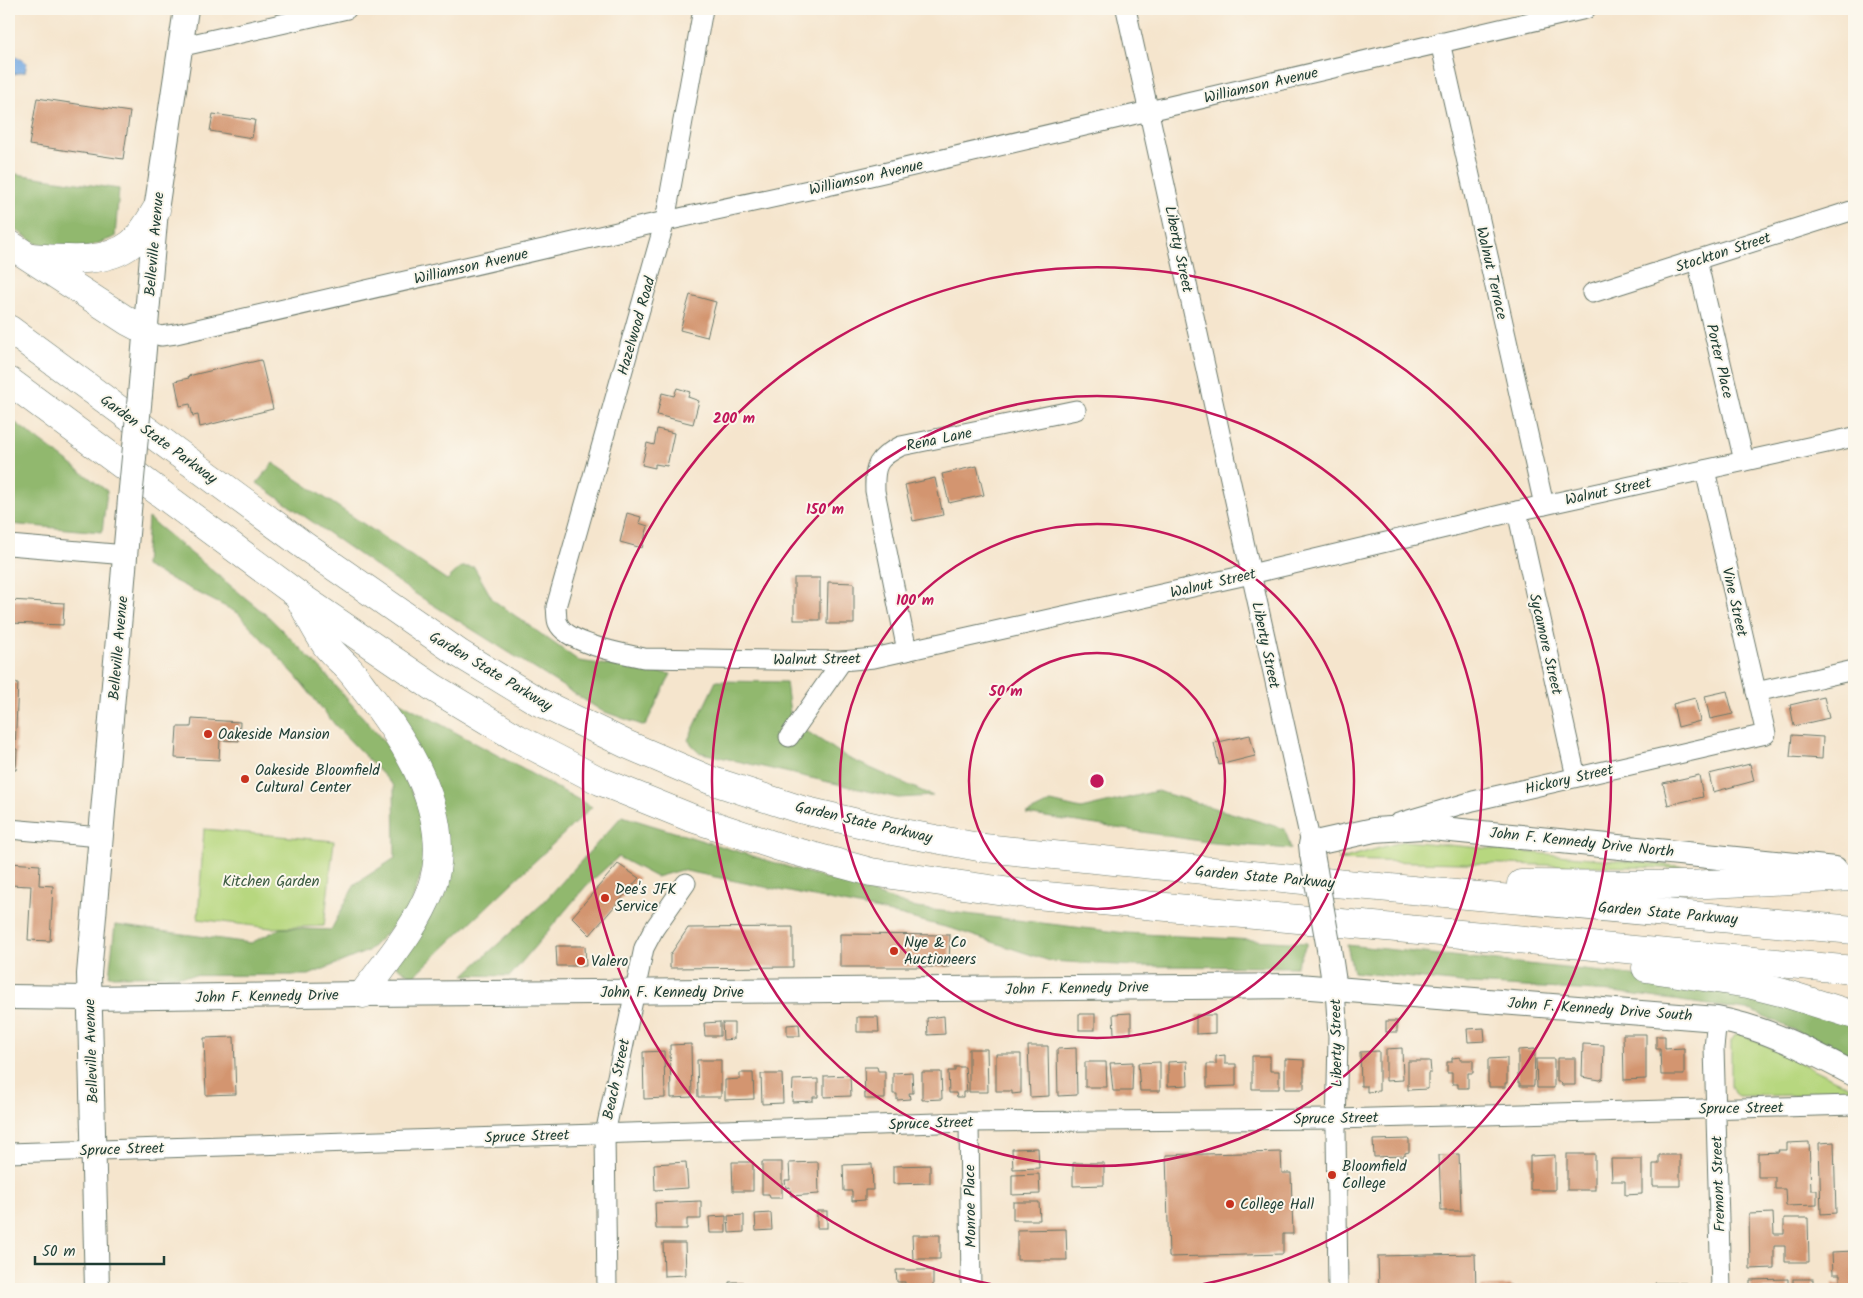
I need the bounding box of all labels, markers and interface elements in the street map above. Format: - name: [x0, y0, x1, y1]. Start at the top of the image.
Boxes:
- street label: Williamson Avenue: [1202, 61, 1321, 111]
- street label: Williamson Avenue: [807, 153, 926, 203]
- street label: Belleville Avenue: [138, 191, 172, 297]
- street label: Liberty Street: [1157, 204, 1199, 295]
- street label: Walnut Terrace: [1469, 224, 1513, 322]
- street label: Stockton Street: [1673, 226, 1774, 280]
- street label: Williamson Avenue: [412, 242, 531, 292]
- street label: Hazelwood Road: [611, 274, 663, 378]
- street label: Porter Place: [1699, 322, 1739, 401]
- street label: Garden State Parkway: [95, 389, 223, 491]
- text: 200 m: [713, 407, 755, 431]
- street label: Rena Lane: [904, 421, 974, 459]
- street label: Walnut Street: [1563, 471, 1654, 513]
- text: 150 m: [806, 498, 844, 522]
- street label: Walnut Street: [1168, 562, 1259, 606]
- street label: Vine Street: [1714, 565, 1754, 639]
- text: 100 m: [896, 589, 934, 613]
- street label: Sycamore Street: [1522, 591, 1568, 697]
- street label: Belleville Avenue: [102, 595, 136, 701]
- street label: Liberty Street: [1244, 600, 1286, 691]
- street label: Garden State Parkway: [424, 625, 558, 719]
- street label: Walnut Street: [773, 647, 861, 673]
- text: 50 m: [988, 680, 1023, 704]
- place label: Oakeside Mansion: [218, 723, 330, 747]
- marker: Oakeside Mansion: [202, 728, 214, 740]
- street label: Hickory Street: [1523, 758, 1616, 802]
- place label: Oakeside Bloomfield Cultural Center: [255, 759, 380, 800]
- centre of rings: [1088, 772, 1106, 790]
- marker: Oakeside Bloomfield Cultural Center: [239, 773, 251, 785]
- street label: Garden State Parkway: [793, 796, 936, 851]
- street label: John F. Kennedy Drive North: [1489, 821, 1675, 865]
- street label: Garden State Parkway: [1194, 860, 1337, 896]
- park label: Kitchen Garden: [222, 870, 320, 894]
- place label: Dee's JFK Service: [615, 878, 677, 919]
- marker: Dee's JFK Service: [599, 892, 611, 904]
- street label: Garden State Parkway: [1597, 896, 1740, 932]
- place label: Nye & Co Auctioneers: [904, 931, 977, 972]
- marker: Nye & Co Auctioneers: [888, 945, 900, 957]
- place label: Valero: [591, 950, 628, 974]
- marker: Valero: [575, 955, 587, 967]
- street label: John F. Kennedy Drive: [1005, 976, 1149, 1002]
- street label: John F. Kennedy Drive: [600, 981, 744, 1005]
- street label: John F. Kennedy Drive: [195, 984, 339, 1010]
- street label: John F. Kennedy Drive South: [1507, 992, 1693, 1028]
- street label: Belleville Avenue: [78, 998, 106, 1104]
- street label: Liberty Street: [1324, 998, 1350, 1087]
- street label: Beach Street: [597, 1036, 637, 1122]
- street label: Spruce Street: [1698, 1096, 1784, 1122]
- street label: Spruce Street: [1293, 1106, 1379, 1132]
- street label: Spruce Street: [888, 1111, 974, 1137]
- street label: Spruce Street: [484, 1124, 570, 1150]
- street label: Fremont Street: [1705, 1135, 1733, 1232]
- street label: Spruce Street: [79, 1137, 165, 1163]
- place label: Bloomfield College: [1342, 1155, 1407, 1196]
- street label: Monroe Place: [958, 1164, 984, 1248]
- marker: Bloomfield College: [1326, 1169, 1338, 1181]
- place label: College Hall: [1240, 1193, 1315, 1217]
- marker: College Hall: [1224, 1198, 1236, 1210]
- scale bar: [35, 1233, 164, 1265]
- text: 50 m: [42, 1240, 76, 1264]

